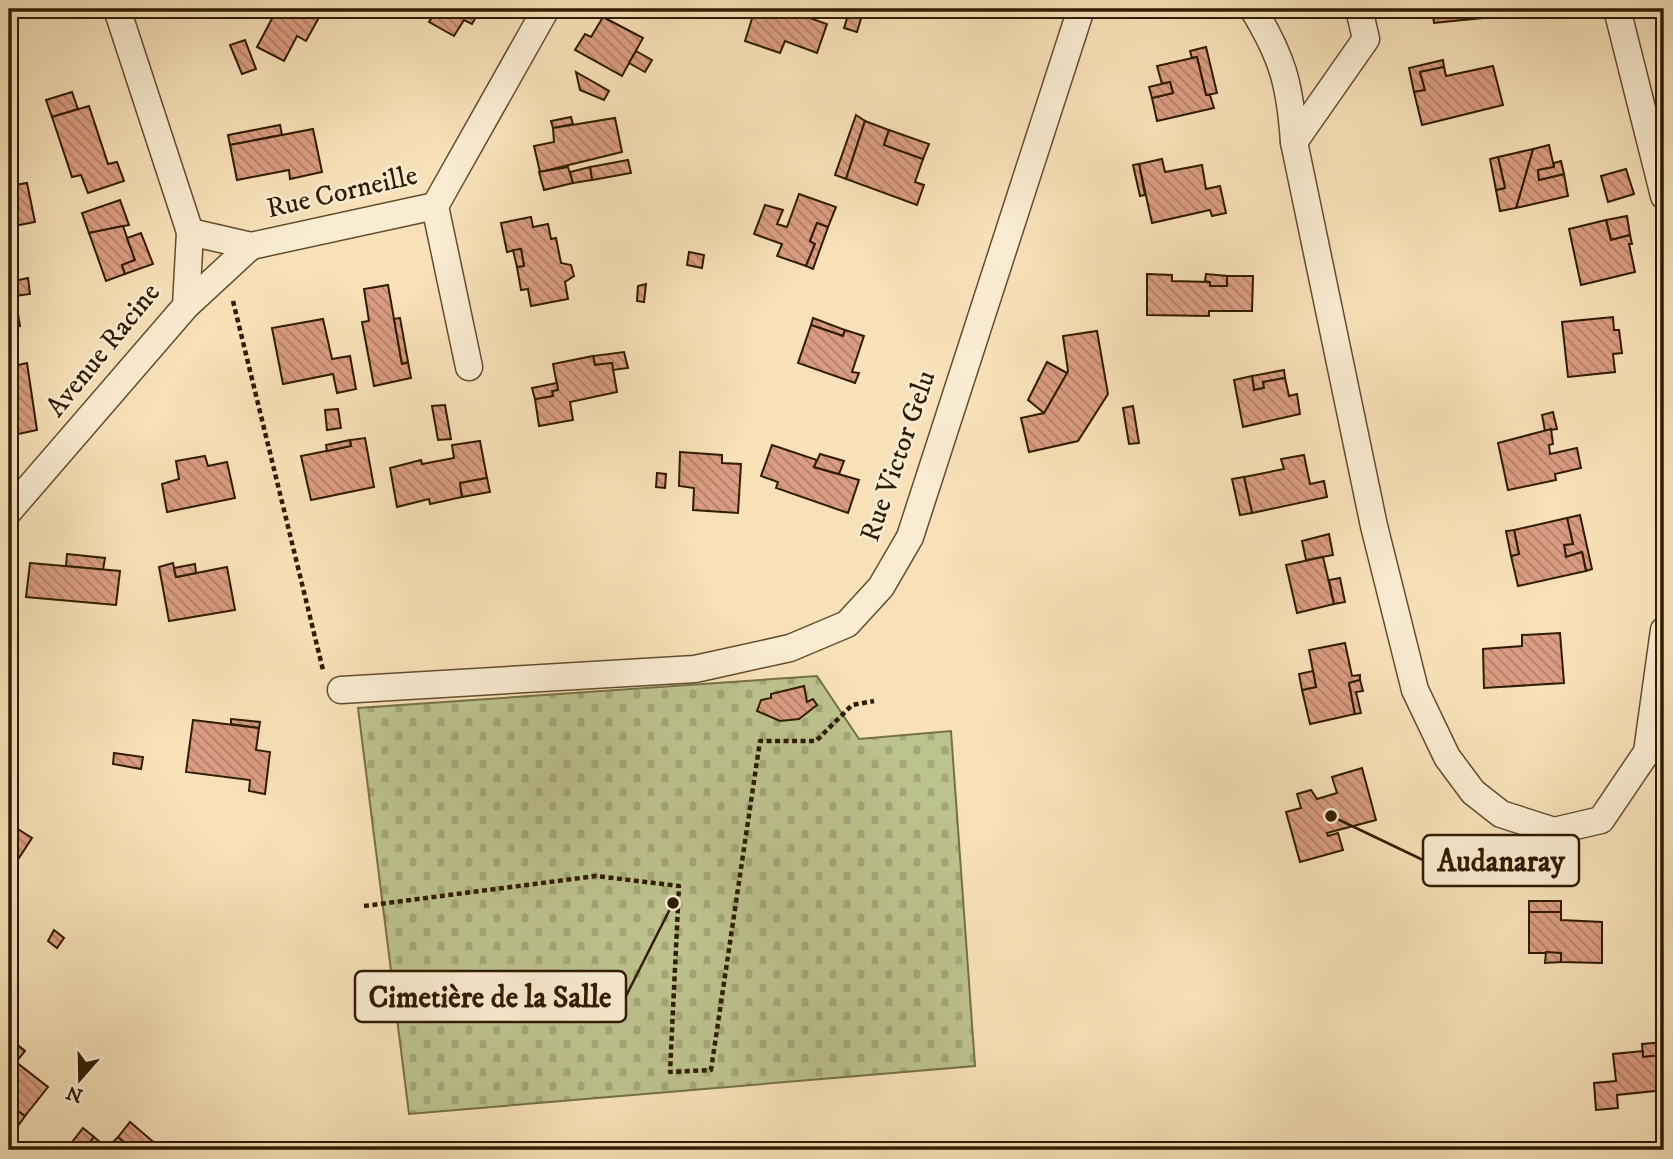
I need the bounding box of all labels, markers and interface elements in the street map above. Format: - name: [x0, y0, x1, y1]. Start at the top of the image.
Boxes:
- street label: Rue Corneille: [263, 158, 421, 226]
- street label: Avenue Racine: [38, 276, 168, 424]
- street label: Rue Victor Gelu: [852, 366, 944, 546]
- callout: Audanaray: [1423, 835, 1579, 886]
- text: Audanaray: [1436, 844, 1566, 881]
- callout: Cimetière de la Salle: [355, 971, 626, 1022]
- text: Cimetière de la Salle: [368, 980, 612, 1017]
- north arrow: [46, 1044, 116, 1114]
- text: N: [63, 1080, 86, 1107]

